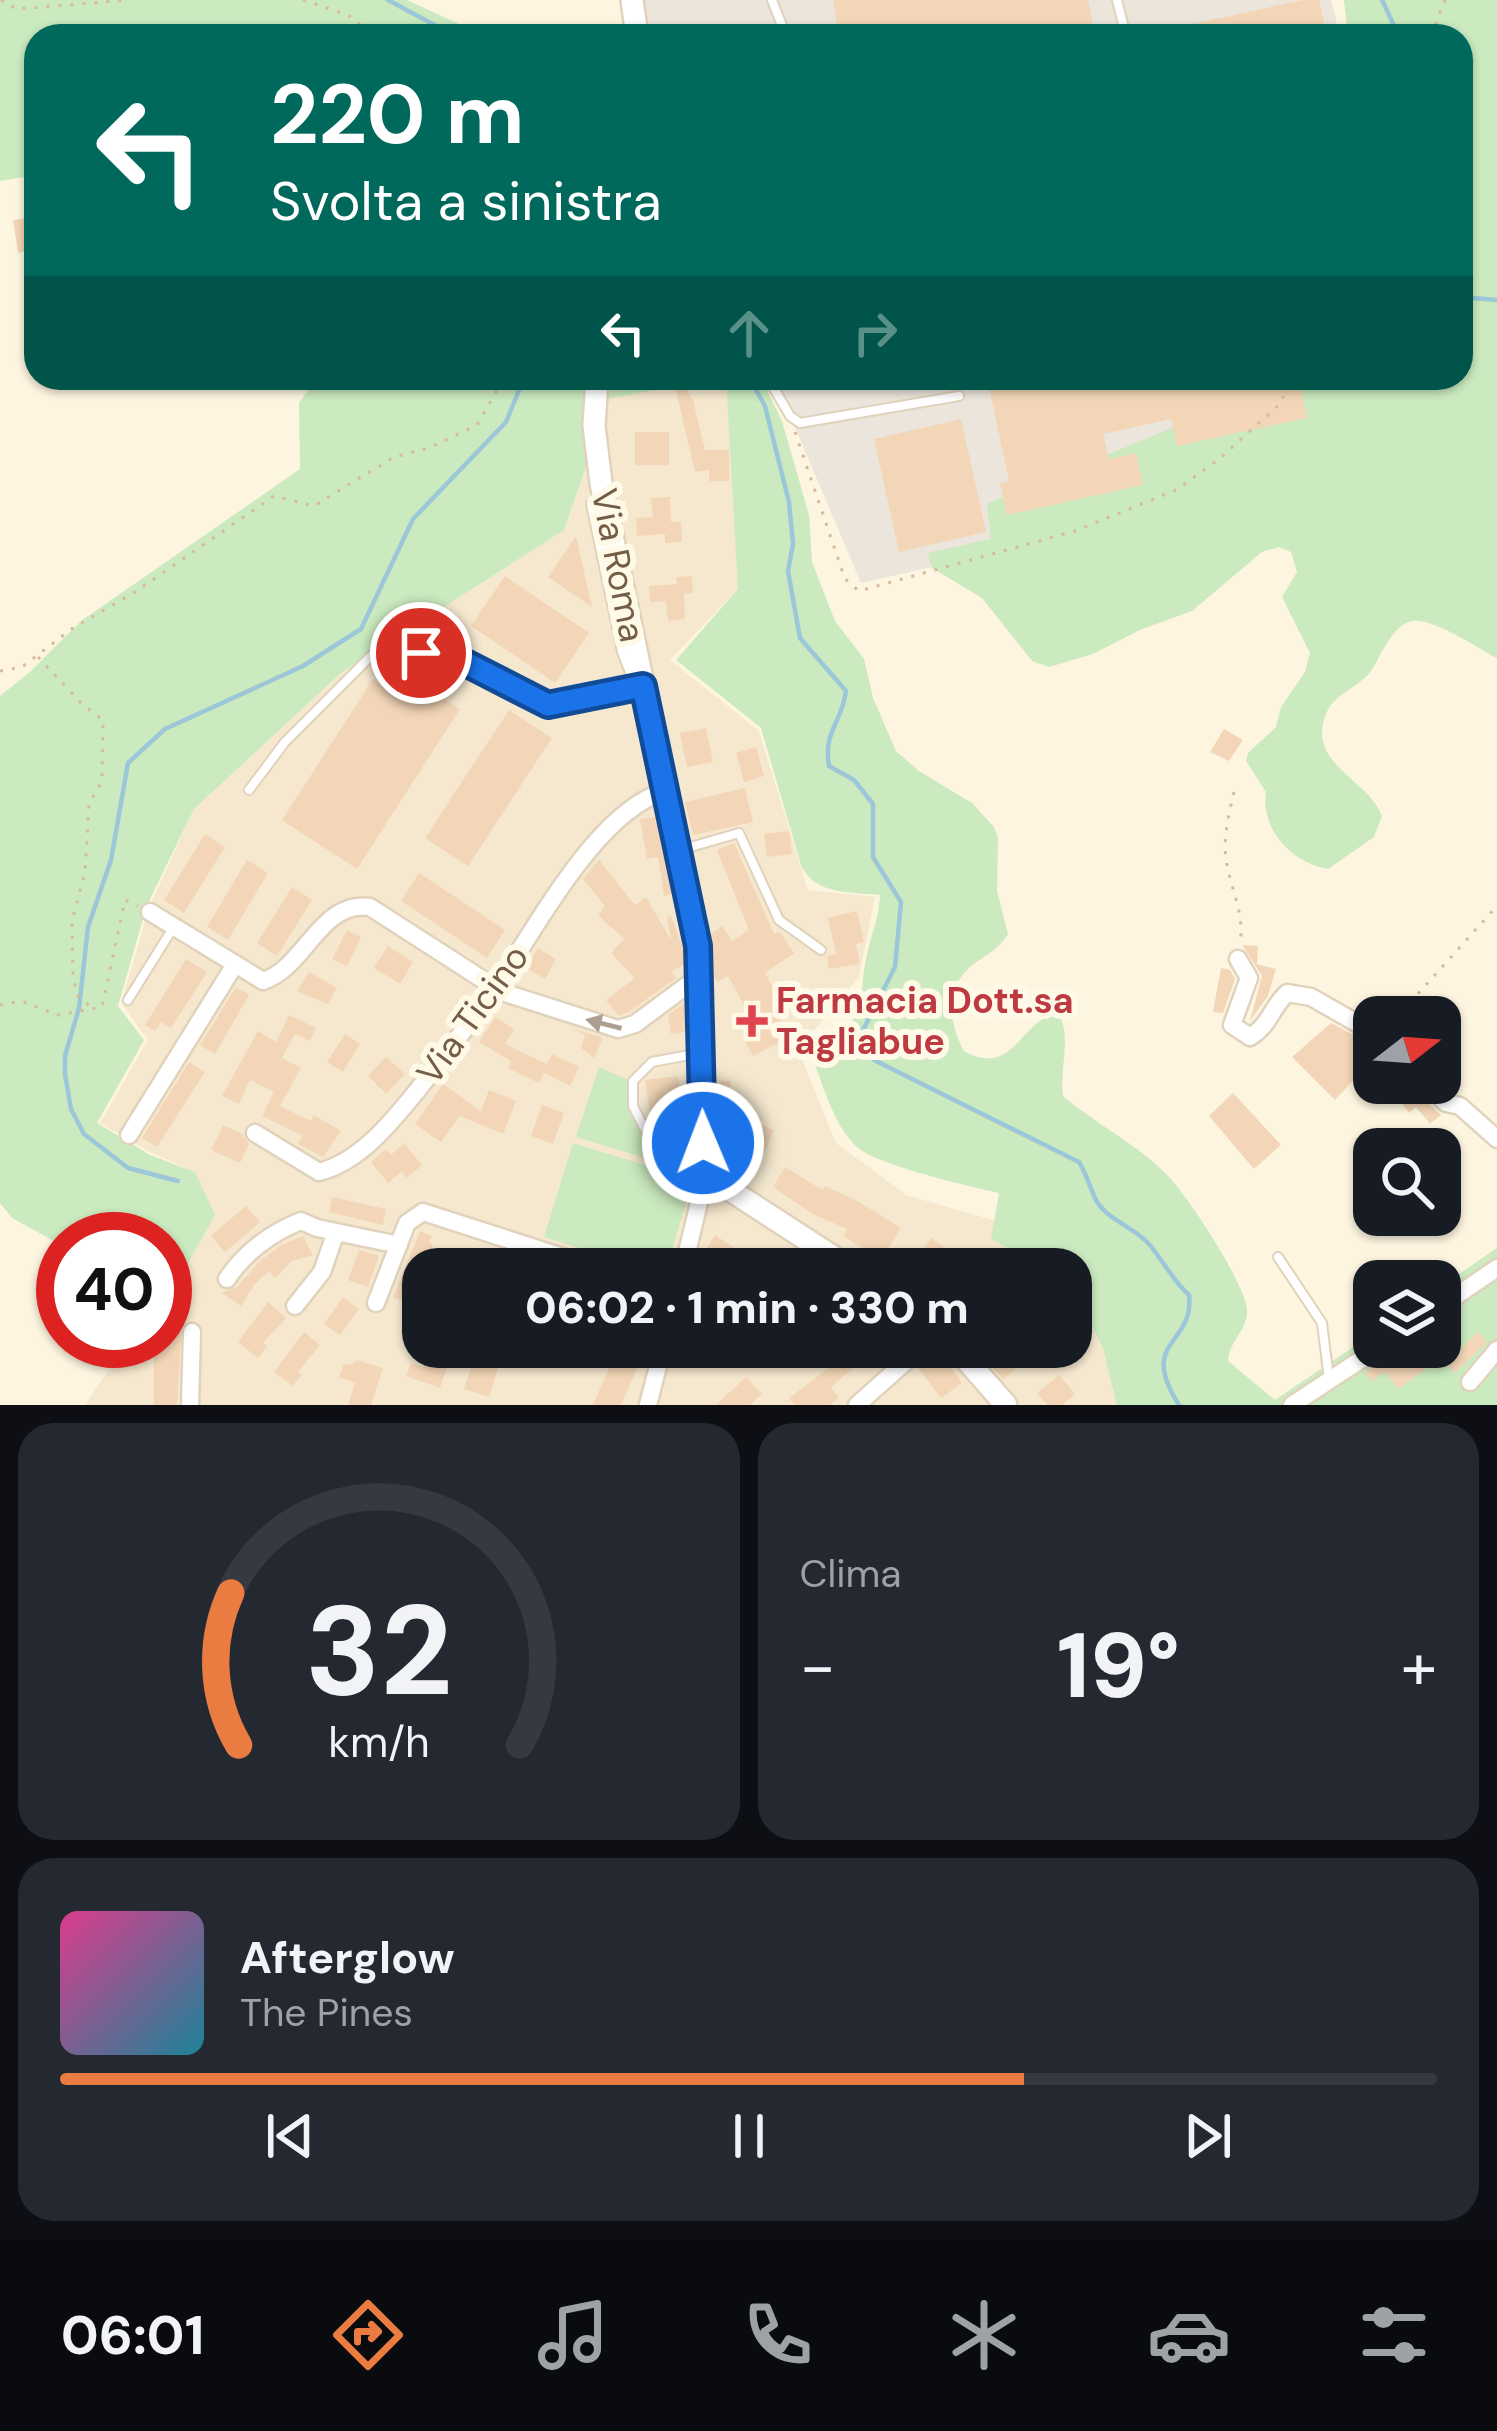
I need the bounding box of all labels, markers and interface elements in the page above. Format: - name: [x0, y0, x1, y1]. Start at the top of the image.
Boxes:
- text: 220 m: [270, 60, 525, 169]
- icon: left: [72, 72, 228, 228]
- text: Svolta a sinistra: [270, 166, 662, 237]
- icon: left: [590, 300, 656, 366]
- icon: ahead: [716, 300, 782, 366]
- icon: right: [842, 300, 908, 366]
- street label: Via Roma: [581, 484, 656, 646]
- pin: [370, 602, 472, 704]
- icon: arrive: [388, 620, 454, 686]
- street label: Via Ticino: [406, 935, 539, 1094]
- place label: Farmacia Dott.sa Tagliabue: [776, 977, 1074, 1065]
- north arrow: [1353, 996, 1461, 1104]
- map controls: [1353, 996, 1461, 1368]
- marker: Farmacia Dott.sa Tagliabue: [739, 1008, 765, 1034]
- one-way arrow: [586, 1014, 623, 1033]
- position arrow: [640, 1080, 766, 1206]
- button: search: [1353, 1128, 1461, 1236]
- speed limit sign: 40: [36, 1212, 192, 1368]
- button: layers: [1353, 1260, 1461, 1368]
- text: 06:02 · 1 min · 330 m: [525, 1278, 969, 1337]
- text: Clima: [800, 1548, 902, 1599]
- text: 32: [305, 1570, 452, 1733]
- text: 19°: [1057, 1608, 1180, 1725]
- text: −: [800, 1624, 836, 1709]
- text: +: [1401, 1624, 1437, 1709]
- text: km/h: [328, 1713, 429, 1769]
- text: Afterglow: [240, 1928, 455, 1987]
- text: The Pines: [240, 1987, 413, 2038]
- icon: previous: [257, 2103, 323, 2169]
- icon: pause: [716, 2103, 782, 2169]
- icon: next: [1175, 2103, 1241, 2169]
- icon: directions: [326, 2293, 410, 2377]
- icon: music: [531, 2293, 615, 2377]
- icon: phone: [736, 2293, 820, 2377]
- icon: climate: [942, 2293, 1026, 2377]
- icon: car: [1147, 2293, 1231, 2377]
- icon: filters: [1352, 2293, 1436, 2377]
- text: 06:01: [61, 2300, 204, 2371]

